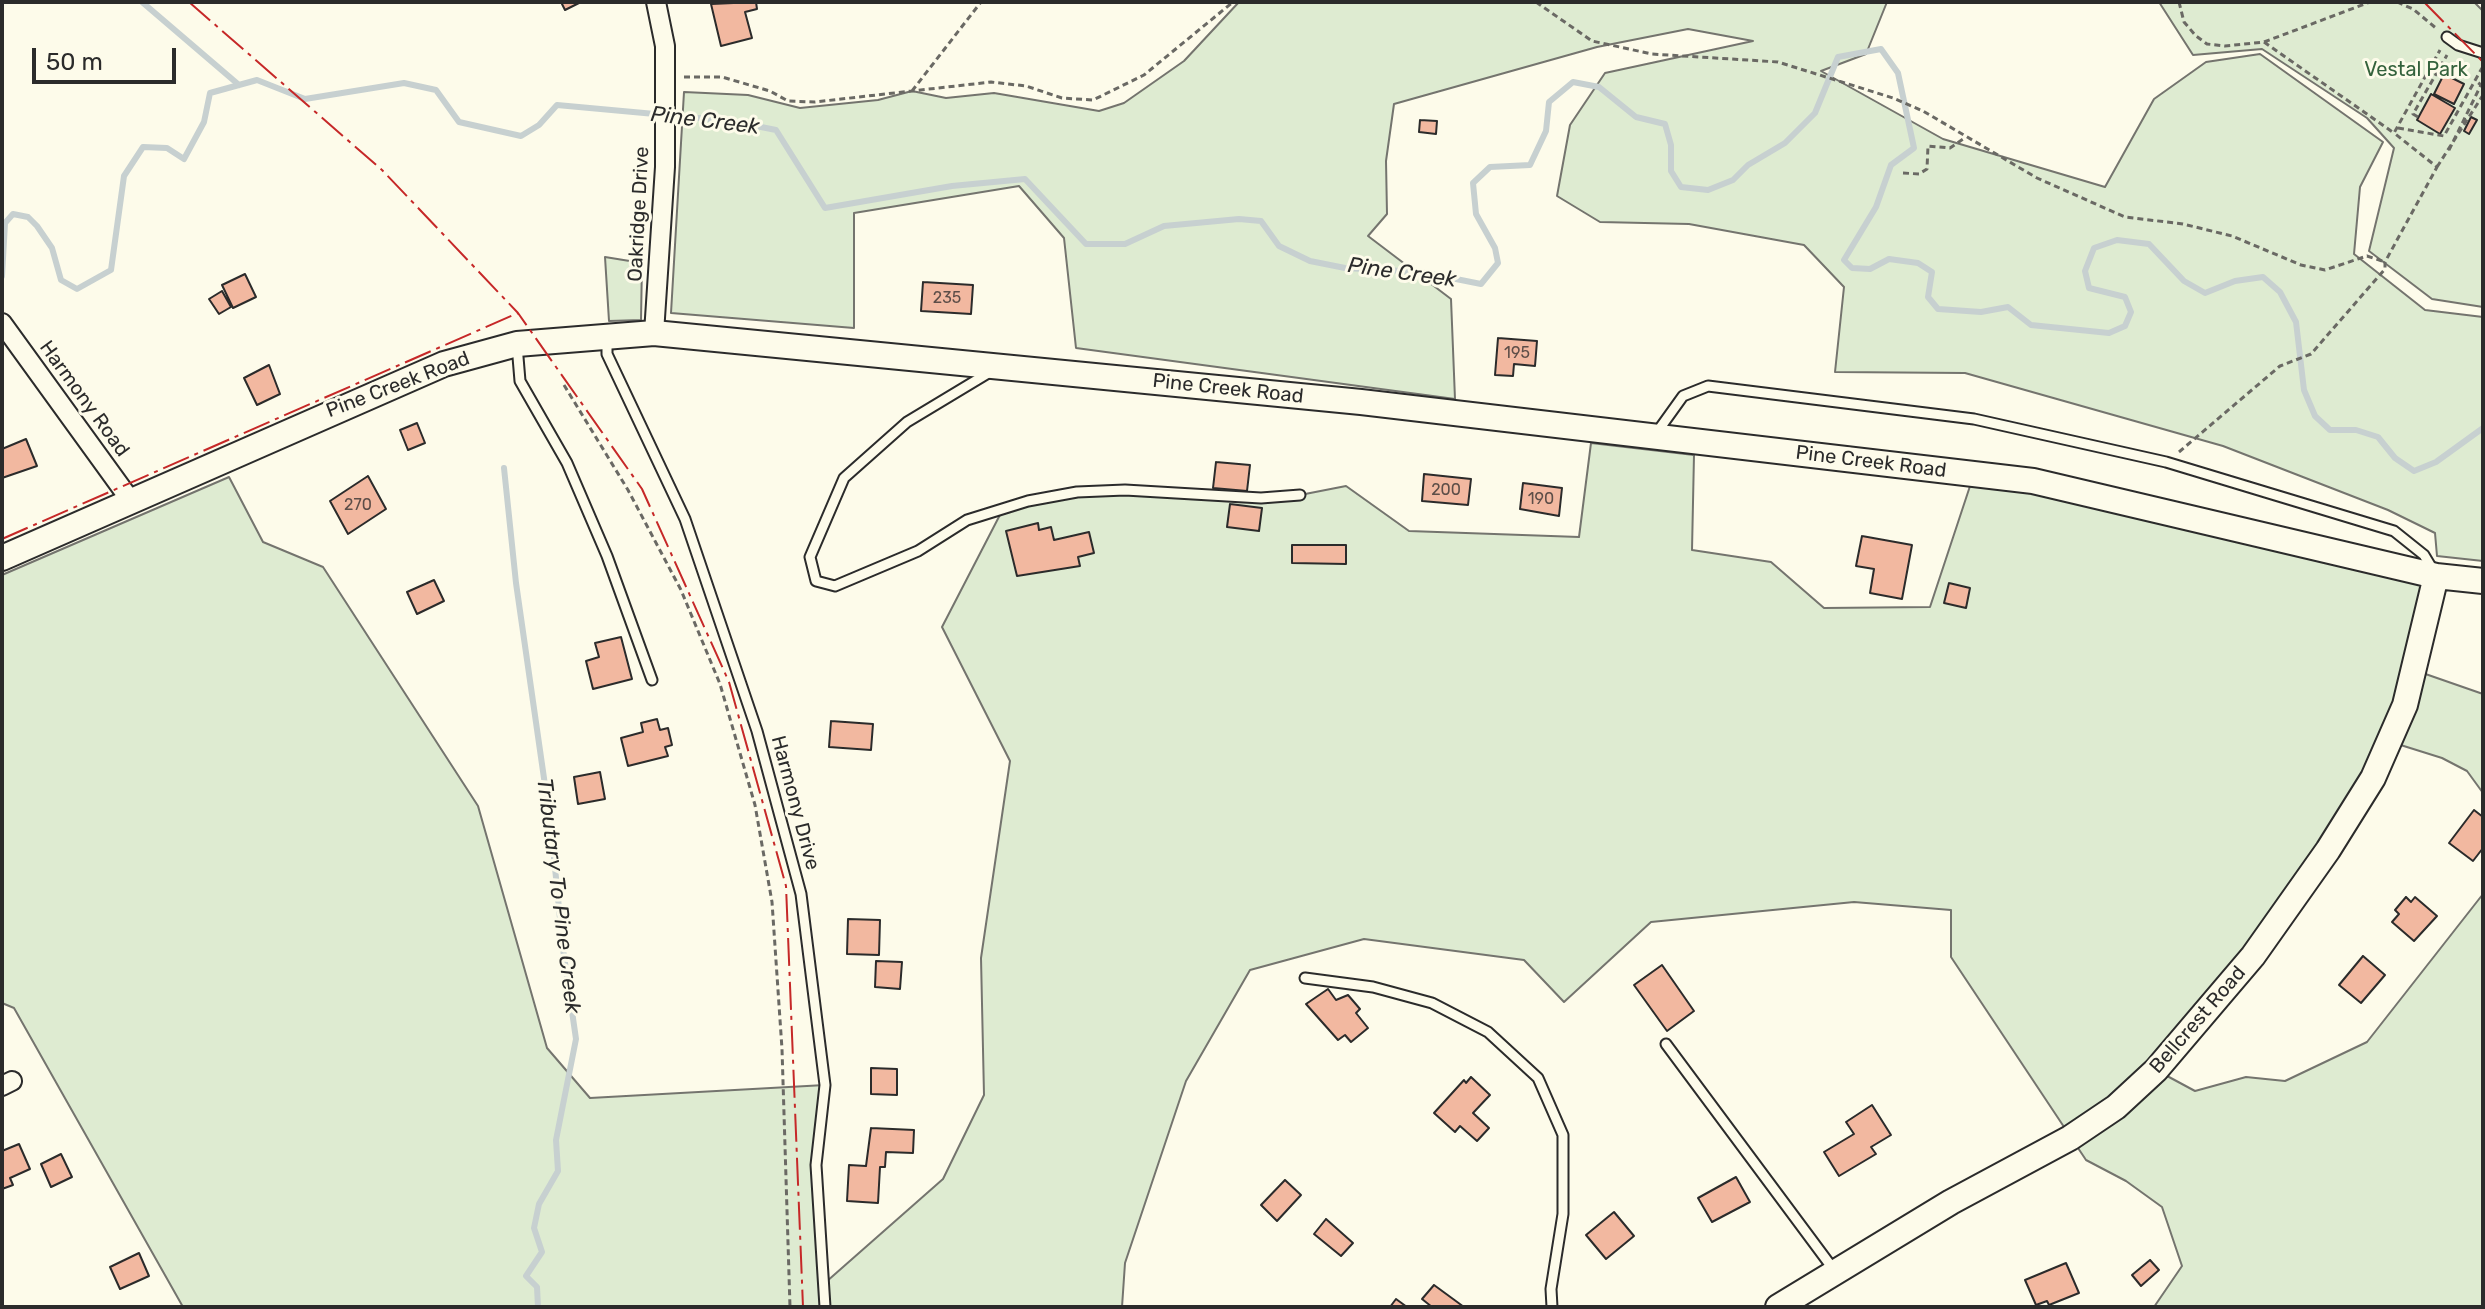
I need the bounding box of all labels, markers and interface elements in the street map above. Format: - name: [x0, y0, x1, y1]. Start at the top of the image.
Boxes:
- scale bar: [36, 32, 180, 82]
- text: 50 m: [46, 48, 103, 76]
- park label: Vestal Park: [2364, 58, 2468, 82]
- water label: Pine Creek: [649, 101, 761, 141]
- street label: Oakridge Drive: [623, 146, 655, 282]
- water label: Pine Creek: [1346, 252, 1458, 294]
- house number: 235: [933, 288, 961, 308]
- street label: Harmony Road: [34, 336, 134, 462]
- house number: 195: [1504, 343, 1530, 363]
- street label: Pine Creek Road: [323, 347, 473, 423]
- street label: Pine Creek Road: [1151, 369, 1305, 409]
- street label: Pine Creek Road: [1794, 441, 1948, 483]
- house number: 200: [1431, 480, 1461, 500]
- house number: 190: [1528, 489, 1554, 509]
- house number: 270: [344, 495, 372, 515]
- street label: Harmony Drive: [766, 733, 824, 873]
- water label: Tributary To Pine Creek: [530, 777, 586, 1015]
- street label: Bellcrest Road: [2145, 961, 2251, 1079]

